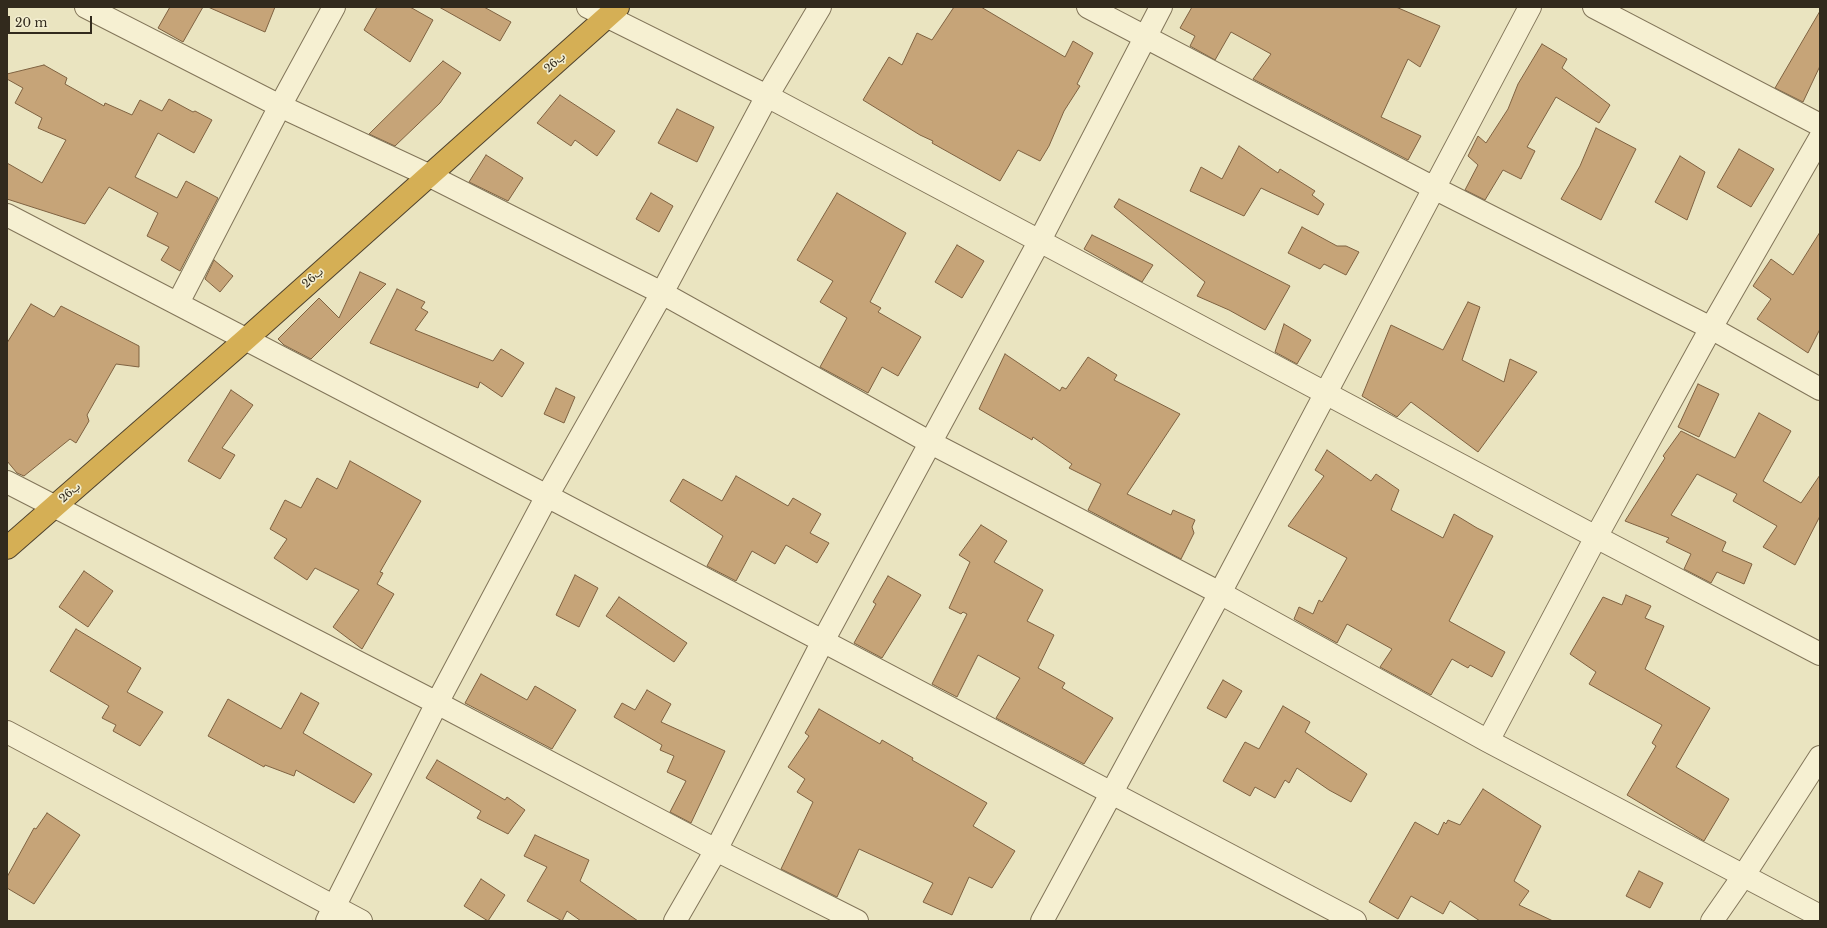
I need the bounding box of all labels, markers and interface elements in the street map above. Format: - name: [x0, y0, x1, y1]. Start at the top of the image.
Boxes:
- scale bar: [10, 8, 94, 34]
- text: 20 m: [15, 15, 47, 30]
- street label: 26ب: [542, 50, 568, 76]
- street label: 26ب: [300, 265, 326, 291]
- street label: 26ب: [57, 480, 83, 506]

